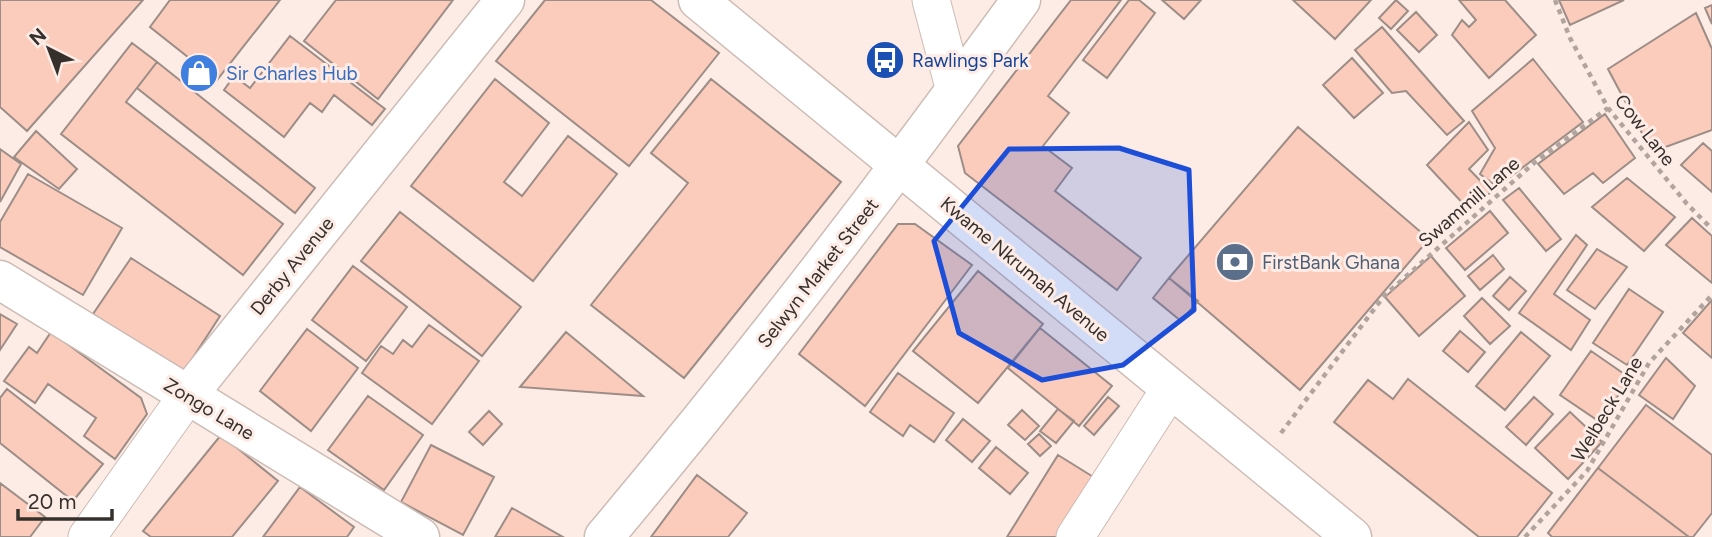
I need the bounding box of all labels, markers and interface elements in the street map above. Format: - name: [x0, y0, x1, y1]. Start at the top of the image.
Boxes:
- north arrow: [14, 14, 84, 84]
- text: N: [25, 23, 51, 50]
- bus stop icon: Rawlings Park: [864, 39, 906, 81]
- place label: Rawlings Park: [912, 49, 1029, 72]
- shop icon: Sir Charles Hub: [178, 52, 220, 94]
- place label: Sir Charles Hub: [226, 62, 358, 85]
- street label: Cow Lane: [1610, 90, 1680, 170]
- street label: Swammill Lane: [1414, 152, 1524, 252]
- street label: Kwame Nkrumah Avenue: [936, 192, 1114, 346]
- street label: Selwyn Market Street: [753, 194, 883, 352]
- street label: Derby Avenue: [245, 212, 339, 320]
- bank icon: FirstBank Ghana: [1214, 241, 1256, 283]
- place label: FirstBank Ghana: [1262, 251, 1400, 274]
- street label: Welbeck Lane: [1567, 352, 1647, 466]
- street label: Zongo Lane: [160, 373, 258, 445]
- scale bar: [18, 477, 112, 522]
- text: 20 m: [28, 489, 76, 514]

